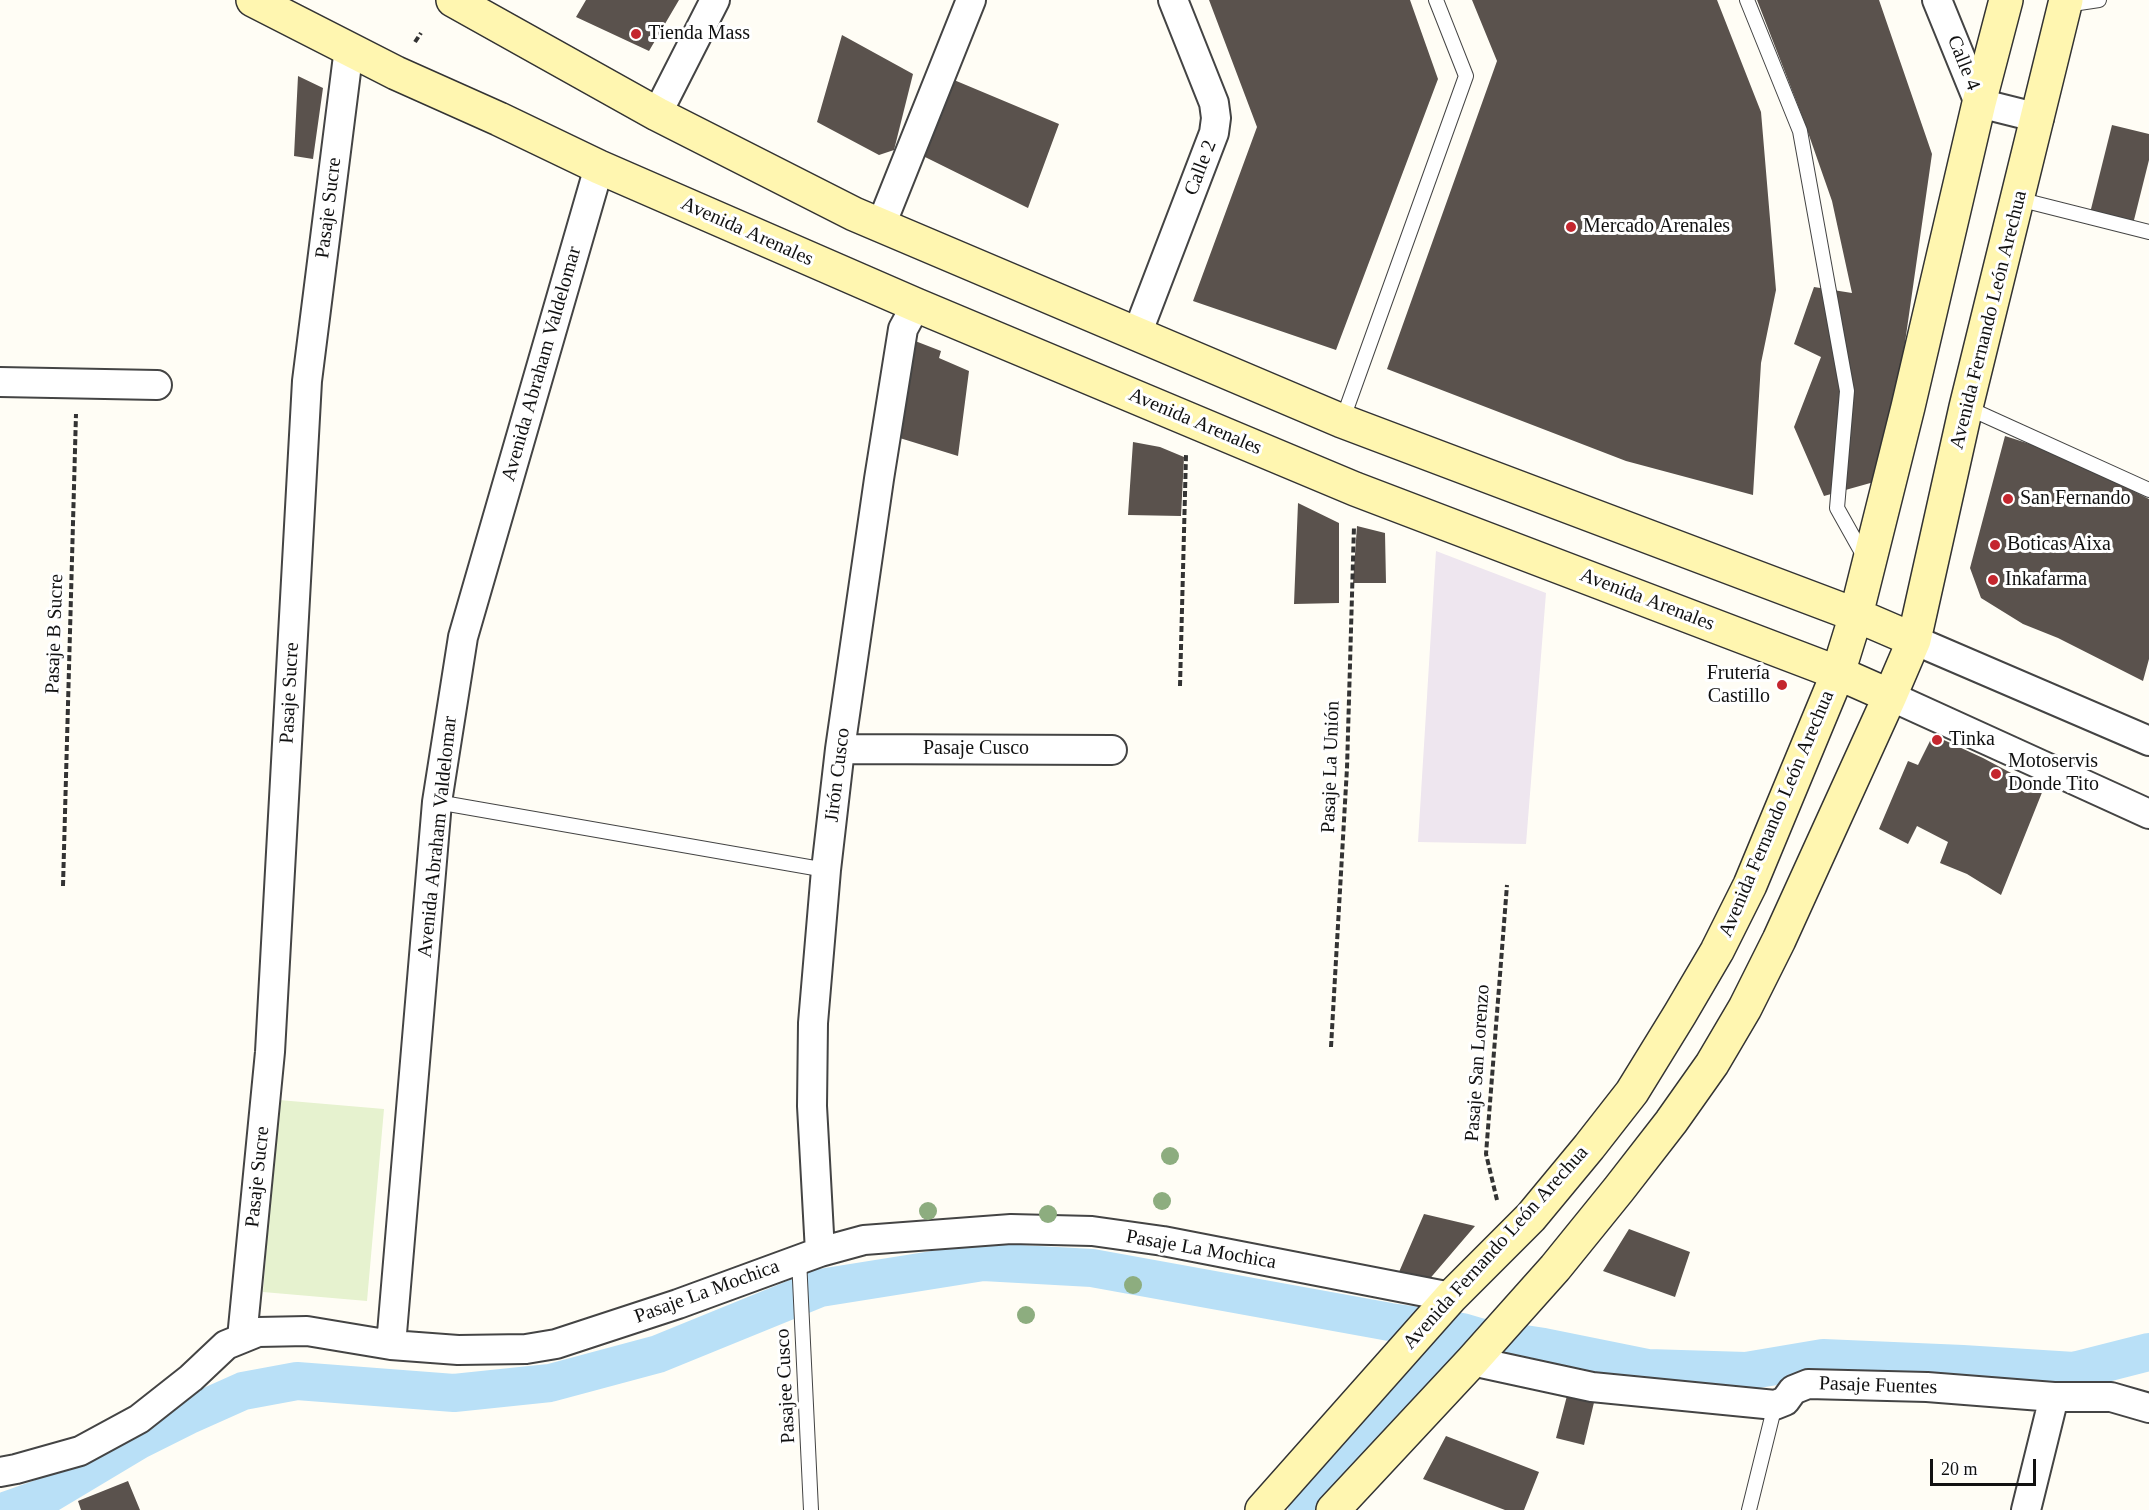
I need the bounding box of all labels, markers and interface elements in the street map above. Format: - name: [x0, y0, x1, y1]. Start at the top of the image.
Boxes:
- place label: Tienda Mass: [648, 22, 750, 46]
- marker: Tienda Mass: [629, 27, 643, 41]
- street label: Calle 4: [1941, 32, 1985, 94]
- street label: Calle 2: [1180, 137, 1222, 199]
- street label: Pasaje Sucre: [311, 156, 347, 260]
- street label: Avenida Fernando León Arechua: [1945, 188, 2033, 452]
- street label: Avenida Arenales: [677, 192, 817, 272]
- place label: Mercado Arenales: [1583, 215, 1730, 239]
- marker: Mercado Arenales: [1564, 220, 1578, 234]
- street label: Avenida Abraham Valdelomar: [497, 244, 587, 484]
- street label: Avenida Arenales: [1125, 383, 1265, 461]
- place label: San Fernando: [2020, 487, 2131, 511]
- marker: San Fernando: [2001, 492, 2015, 506]
- place label: Boticas Aixa: [2007, 533, 2111, 557]
- marker: Boticas Aixa: [1988, 538, 2002, 552]
- street label: Avenida Arenales: [1576, 563, 1718, 637]
- place label: Inkafarma: [2005, 568, 2087, 592]
- marker: Inkafarma: [1986, 573, 2000, 587]
- street label: Pasaje B Sucre: [41, 574, 69, 694]
- street label: Pasaje Sucre: [275, 642, 305, 744]
- place label: Frutería Castillo: [1707, 662, 1770, 709]
- marker: Frutería Castillo: [1775, 678, 1789, 692]
- street label: Avenida Fernando León Arechua: [1714, 687, 1840, 941]
- street label: Pasaje La Unión: [1317, 701, 1345, 833]
- street label: Avenida Abraham Valdelomar: [413, 715, 463, 959]
- street label: Jirón Cusco: [820, 726, 856, 824]
- place label: Tinka: [1949, 728, 1995, 752]
- marker: Tinka: [1930, 733, 1944, 747]
- street label: Pasaje Cusco: [923, 737, 1029, 761]
- place label: Motoservis Donde Tito: [2008, 750, 2099, 797]
- marker: Motoservis Donde Tito: [1989, 767, 2003, 781]
- street label: Pasaje San Lorenzo: [1461, 983, 1495, 1143]
- street label: Pasaje Sucre: [241, 1125, 275, 1229]
- street label: Avenida Fernando León Arechua: [1398, 1141, 1594, 1355]
- street label: Pasaje La Mochica: [1124, 1225, 1278, 1275]
- street label: Pasaje La Mochica: [631, 1255, 783, 1329]
- street label: Pasajee Cusco: [771, 1328, 801, 1444]
- street label: Pasaje Fuentes: [1818, 1372, 1938, 1400]
- scale bar: [1933, 1447, 2040, 1485]
- text: 20 m: [1941, 1459, 1978, 1479]

